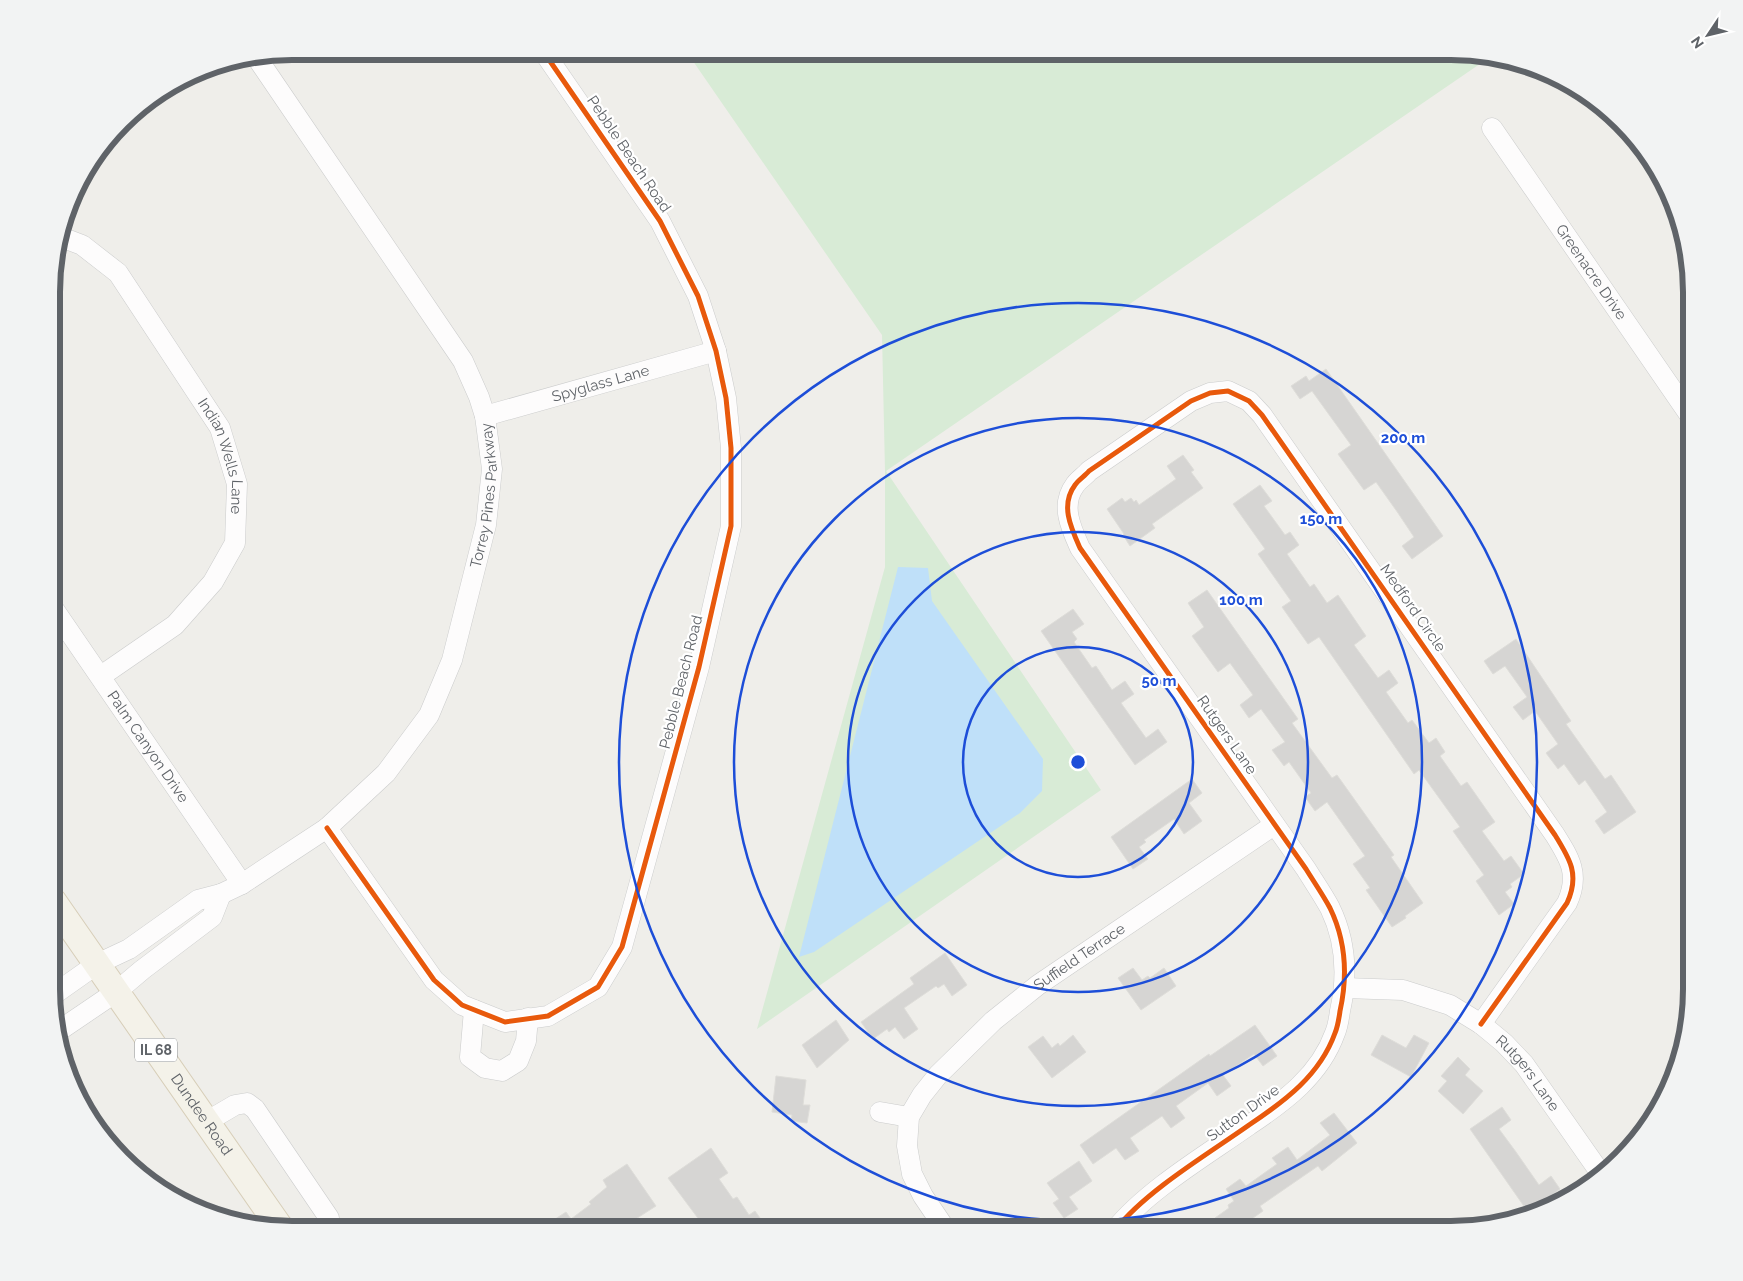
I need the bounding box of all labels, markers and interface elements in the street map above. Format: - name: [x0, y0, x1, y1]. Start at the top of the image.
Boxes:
- north arrow: [1683, 10, 1733, 60]
- text: N: [1688, 33, 1707, 51]
- street label: Pebble Beach Road: [583, 92, 675, 216]
- street label: Greenacre Drive: [1552, 221, 1631, 324]
- street label: Spyglass Lane: [550, 361, 651, 406]
- street label: Indian Wells Lane: [194, 395, 246, 515]
- street label: Torrey Pines Parkway: [466, 422, 501, 570]
- text: 200 m: [1381, 429, 1425, 447]
- text: 150 m: [1300, 510, 1342, 528]
- street label: Medford Circle: [1376, 561, 1450, 655]
- text: 100 m: [1219, 591, 1263, 609]
- street label: Pebble Beach Road: [656, 613, 706, 751]
- text: 50 m: [1141, 672, 1177, 690]
- street label: Palm Canyon Drive: [103, 687, 193, 806]
- street label: Rutgers Lane: [1193, 692, 1261, 778]
- centre of rings: [1069, 753, 1087, 771]
- street label: Suffield Terrace: [1030, 919, 1129, 994]
- street label: Rutgers Lane: [1492, 1031, 1563, 1115]
- road number: IL 68: [135, 1038, 177, 1062]
- street label: Dundee Road: [167, 1070, 236, 1159]
- street label: Sutton Drive: [1203, 1081, 1283, 1145]

